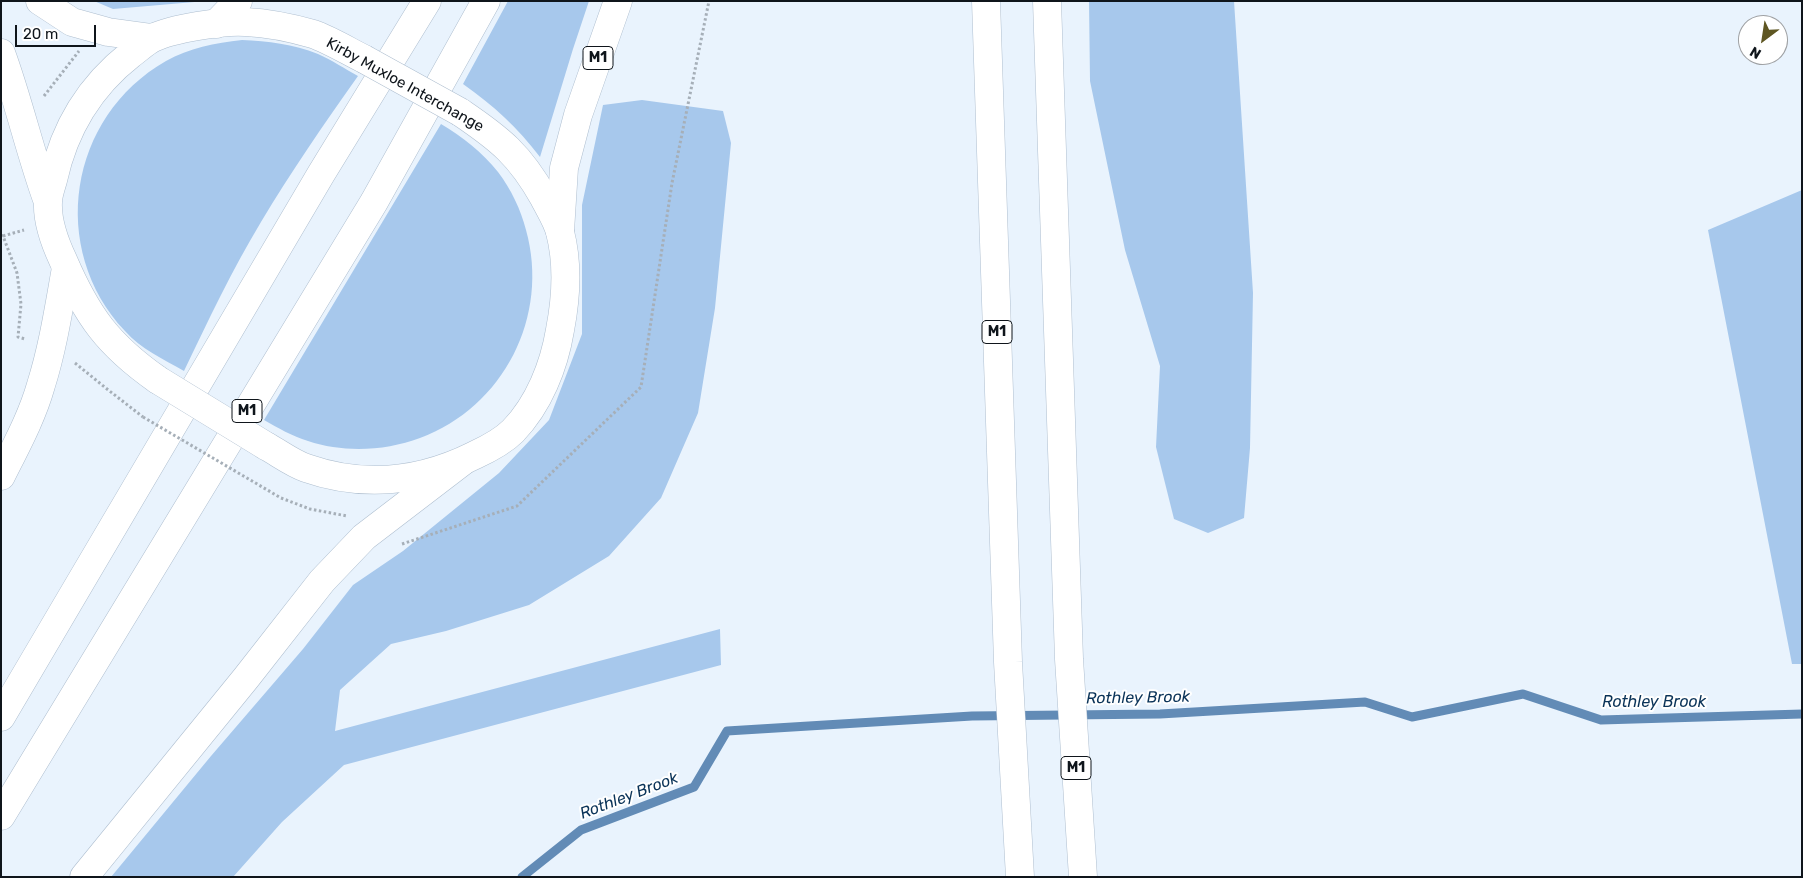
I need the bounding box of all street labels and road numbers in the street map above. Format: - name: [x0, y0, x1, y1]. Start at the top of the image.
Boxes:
- street label: Kirby Muxloe Interchange: [323, 34, 487, 136]
- road number: M1: [583, 46, 613, 70]
- road number: M1: [982, 321, 1012, 344]
- road number: M1: [232, 400, 262, 422]
- road number: M1: [1061, 756, 1091, 780]

